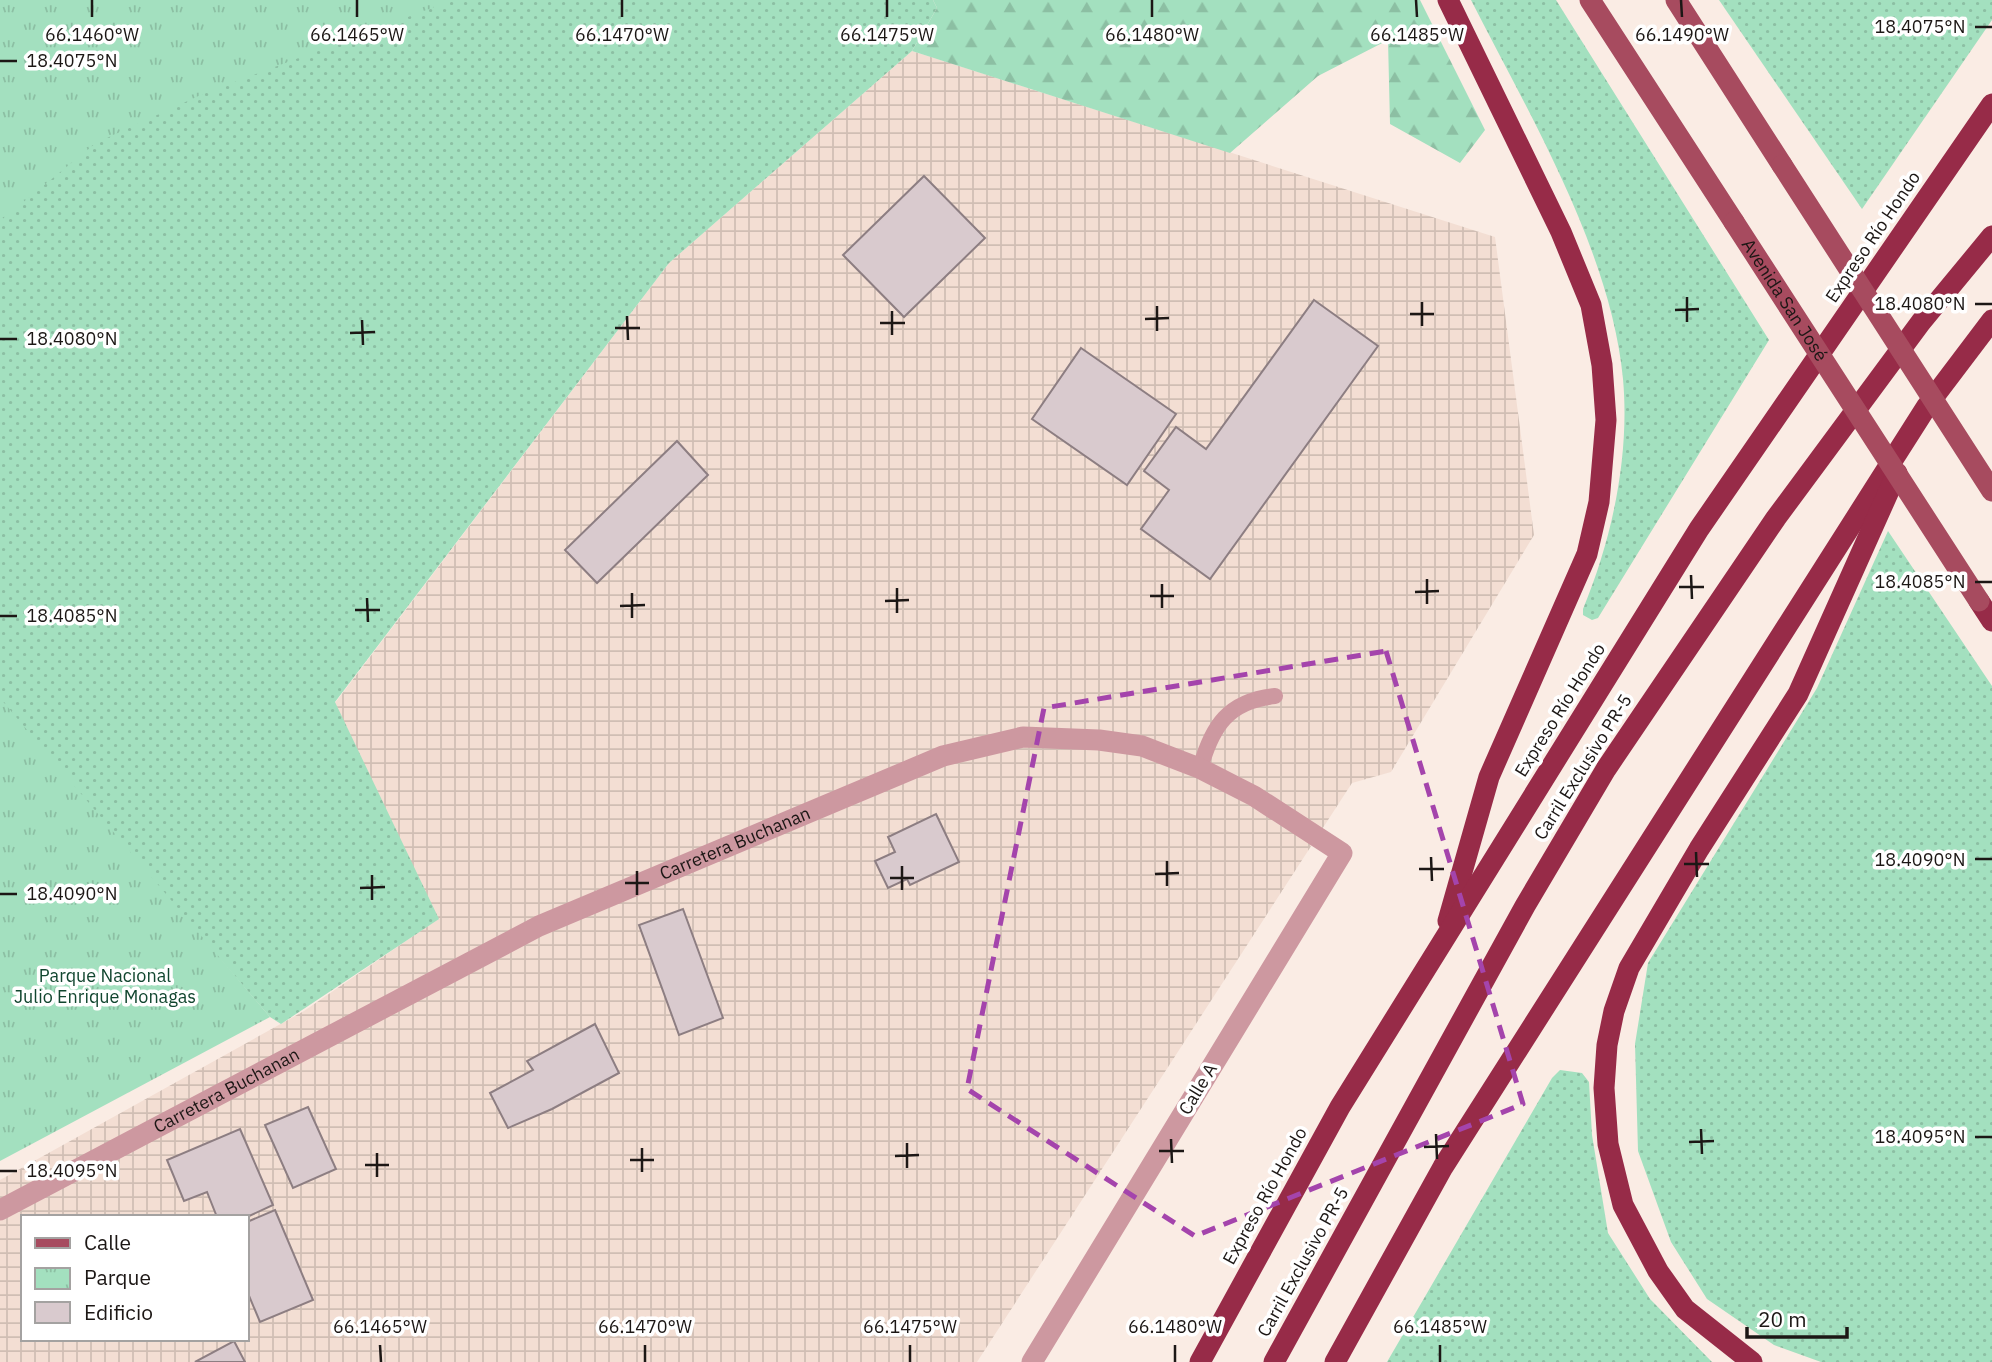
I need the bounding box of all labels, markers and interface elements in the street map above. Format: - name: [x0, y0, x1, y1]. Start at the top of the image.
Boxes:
- text: 18.4075°N: [1875, 15, 1965, 38]
- text: 66.1460°W: [45, 23, 139, 46]
- text: 66.1465°W: [310, 23, 404, 46]
- text: 66.1470°W: [575, 23, 669, 46]
- text: 66.1475°W: [840, 23, 934, 46]
- text: 66.1480°W: [1105, 23, 1199, 46]
- text: 66.1485°W: [1370, 23, 1464, 46]
- text: 66.1490°W: [1635, 23, 1729, 46]
- text: 18.4075°N: [27, 49, 117, 72]
- street label: Expreso Río Hondo: [1820, 167, 1925, 307]
- street label: Avenida San José: [1737, 234, 1833, 366]
- text: 18.4080°N: [1875, 292, 1965, 315]
- text: 18.4080°N: [27, 327, 117, 350]
- text: 18.4085°N: [1875, 570, 1965, 593]
- text: 18.4085°N: [27, 604, 117, 627]
- street label: Expreso Río Hondo: [1509, 639, 1610, 781]
- street label: Carril Exclusivo PR-5: [1528, 690, 1637, 844]
- street label: Carretera Buchanan: [656, 801, 814, 885]
- text: 18.4090°N: [1875, 848, 1965, 871]
- text: 18.4090°N: [27, 882, 117, 905]
- park label: Parque Nacional Julio Enrique Monagas: [14, 964, 196, 1008]
- street label: Carretera Buchanan: [149, 1042, 303, 1138]
- street label: Calle A: [1173, 1058, 1222, 1119]
- street label: Expreso Río Hondo: [1217, 1123, 1312, 1268]
- text: 18.4095°N: [1875, 1125, 1965, 1148]
- text: 18.4095°N: [27, 1159, 117, 1182]
- street label: Carril Exclusivo PR-5: [1252, 1183, 1353, 1341]
- legend: [21, 1215, 248, 1341]
- text: Calle: [84, 1228, 131, 1256]
- text: Parque: [84, 1263, 151, 1291]
- scale bar: [1747, 1296, 1847, 1340]
- text: Edificio: [84, 1298, 153, 1326]
- text: 20 m: [1758, 1305, 1807, 1333]
- text: 66.1465°W: [333, 1315, 427, 1338]
- text: 66.1470°W: [598, 1315, 692, 1338]
- text: 66.1475°W: [863, 1315, 957, 1338]
- text: 66.1480°W: [1128, 1315, 1222, 1338]
- text: 66.1485°W: [1393, 1315, 1487, 1338]

